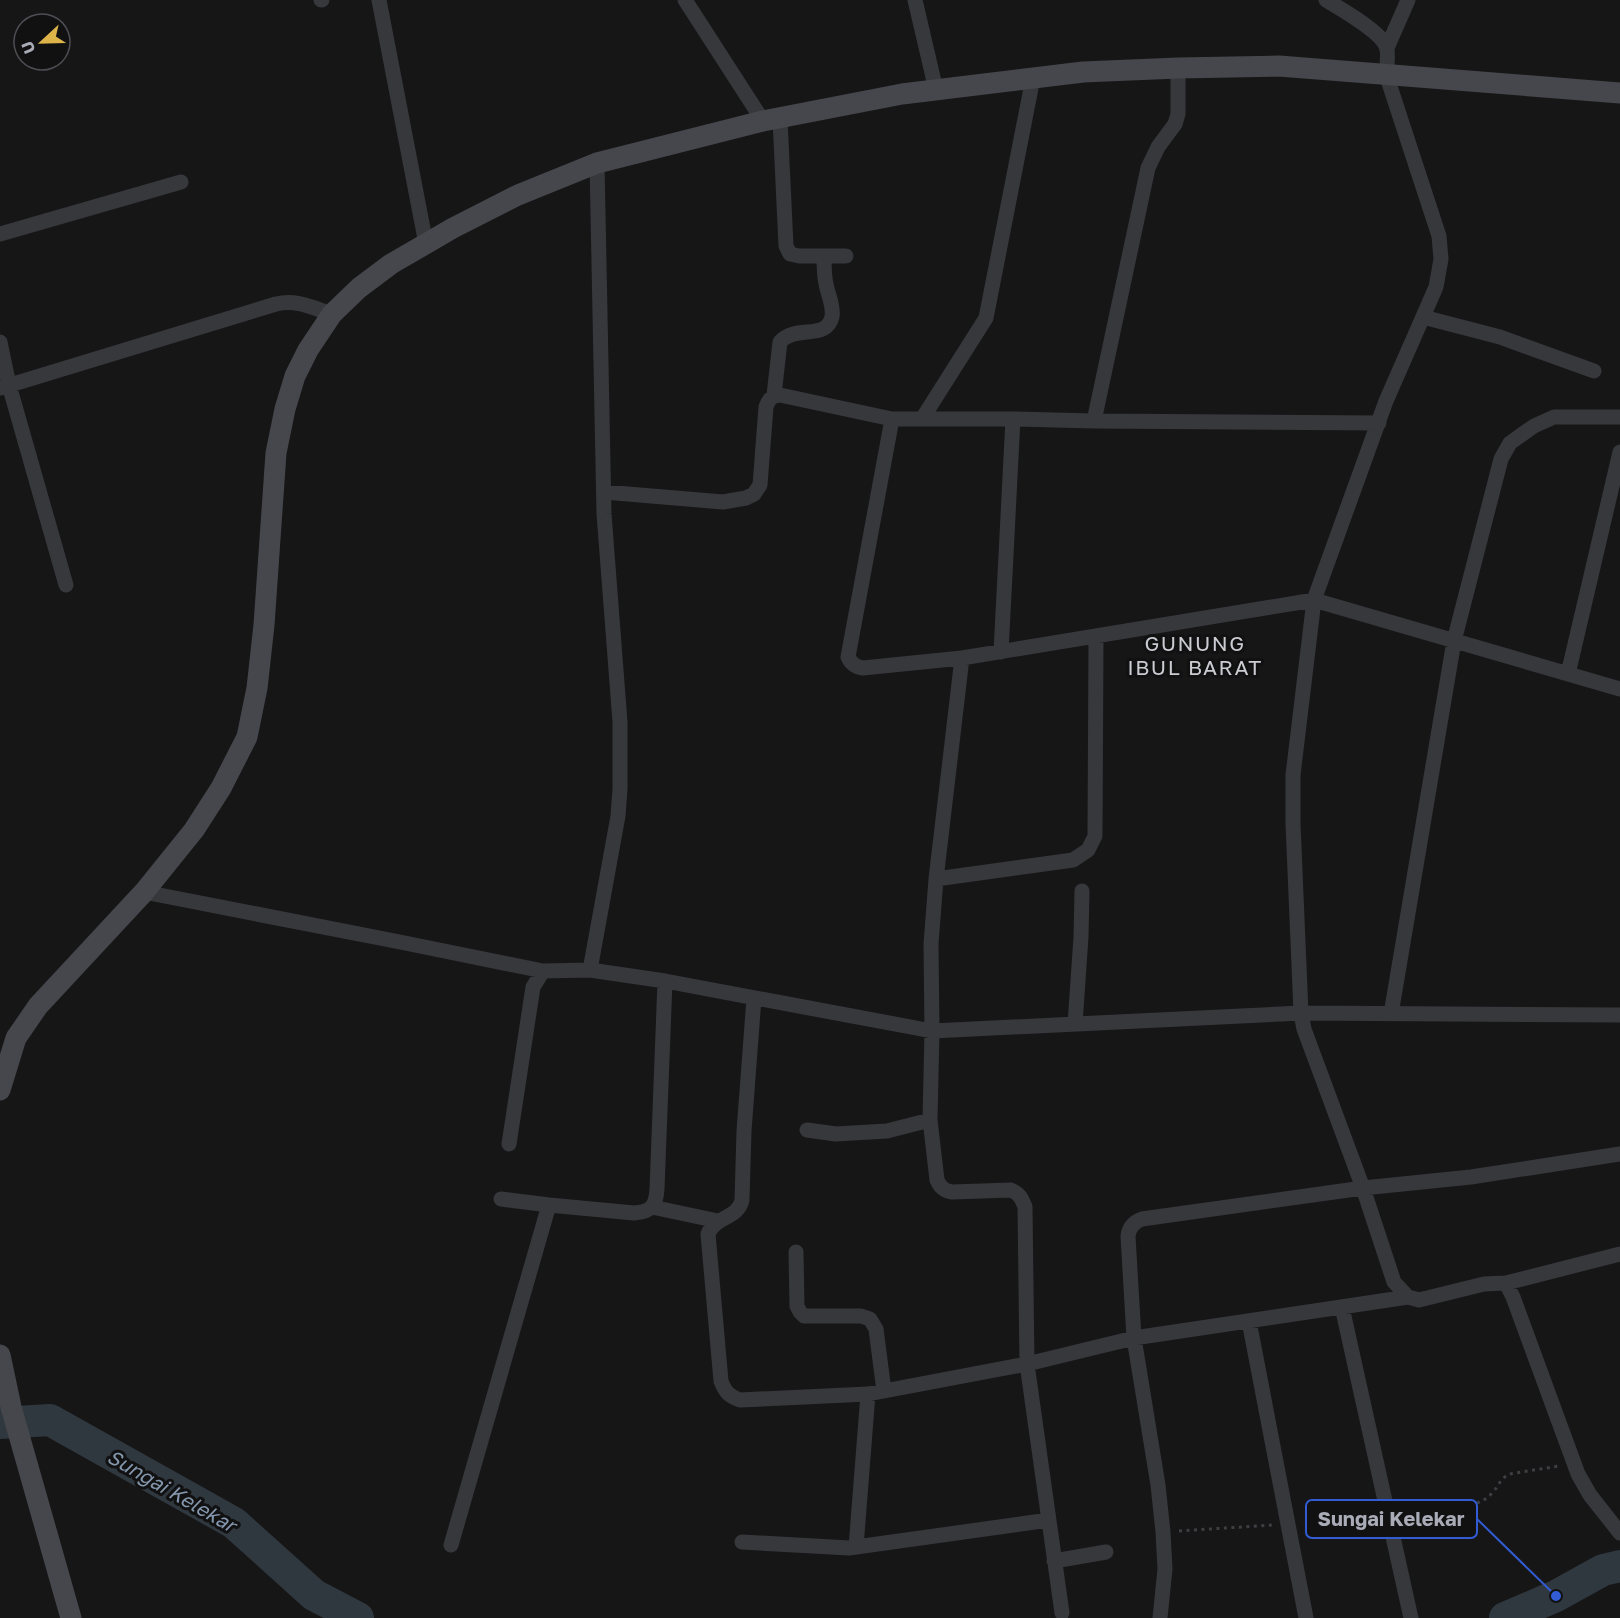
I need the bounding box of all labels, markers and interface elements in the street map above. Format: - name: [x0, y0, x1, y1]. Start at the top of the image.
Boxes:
- north arrow: [12, 12, 72, 72]
- text: U: [17, 38, 40, 57]
- district label: GUNUNG IBUL BARAT: [1127, 630, 1263, 680]
- water label: Sungai Kelekar: [103, 1444, 243, 1539]
- callout: Sungai Kelekar: [1306, 1500, 1477, 1538]
- text: Sungai Kelekar: [1318, 1506, 1465, 1530]

